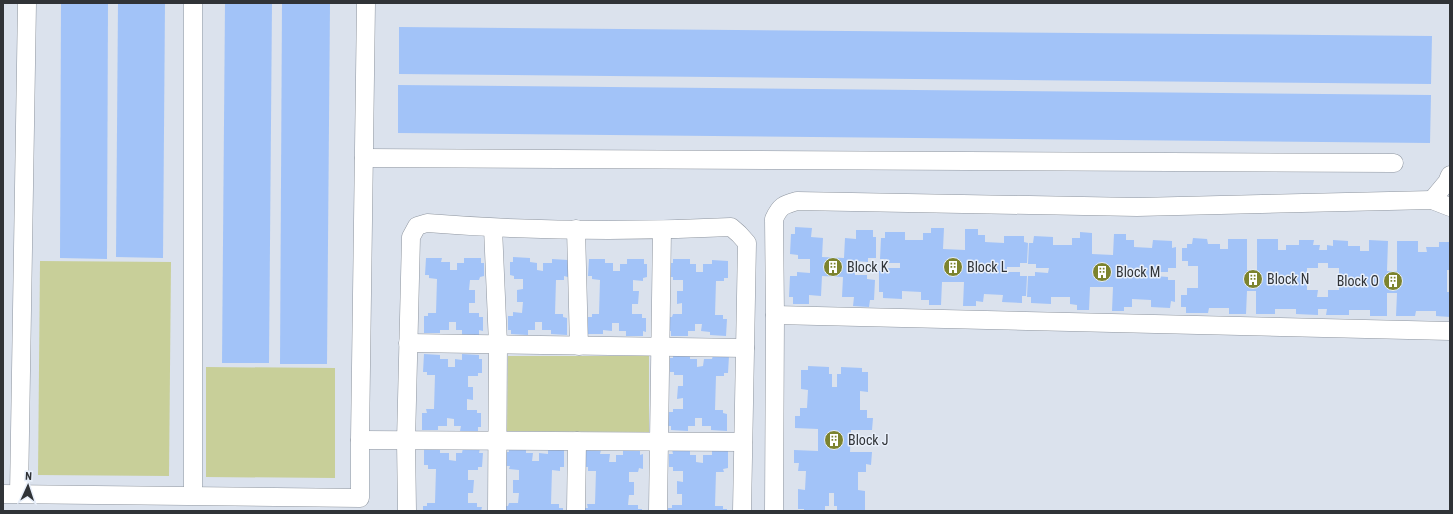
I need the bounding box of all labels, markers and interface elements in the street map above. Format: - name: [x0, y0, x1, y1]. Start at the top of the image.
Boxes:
- building icon: Block K: [822, 256, 844, 278]
- building icon: Block L: [942, 256, 964, 278]
- place label: Block K: [847, 259, 889, 275]
- place label: Block L: [967, 259, 1008, 275]
- building icon: Block M: [1091, 261, 1113, 283]
- place label: Block M: [1116, 264, 1160, 280]
- building icon: Block N: [1242, 268, 1264, 290]
- building icon: Block O: [1382, 270, 1404, 292]
- place label: Block N: [1267, 271, 1310, 287]
- place label: Block O: [1337, 273, 1379, 289]
- building icon: Block J: [823, 429, 845, 451]
- place label: Block J: [848, 432, 889, 448]
- north arrow: [8, 466, 48, 506]
- text: N: [25, 470, 32, 483]

